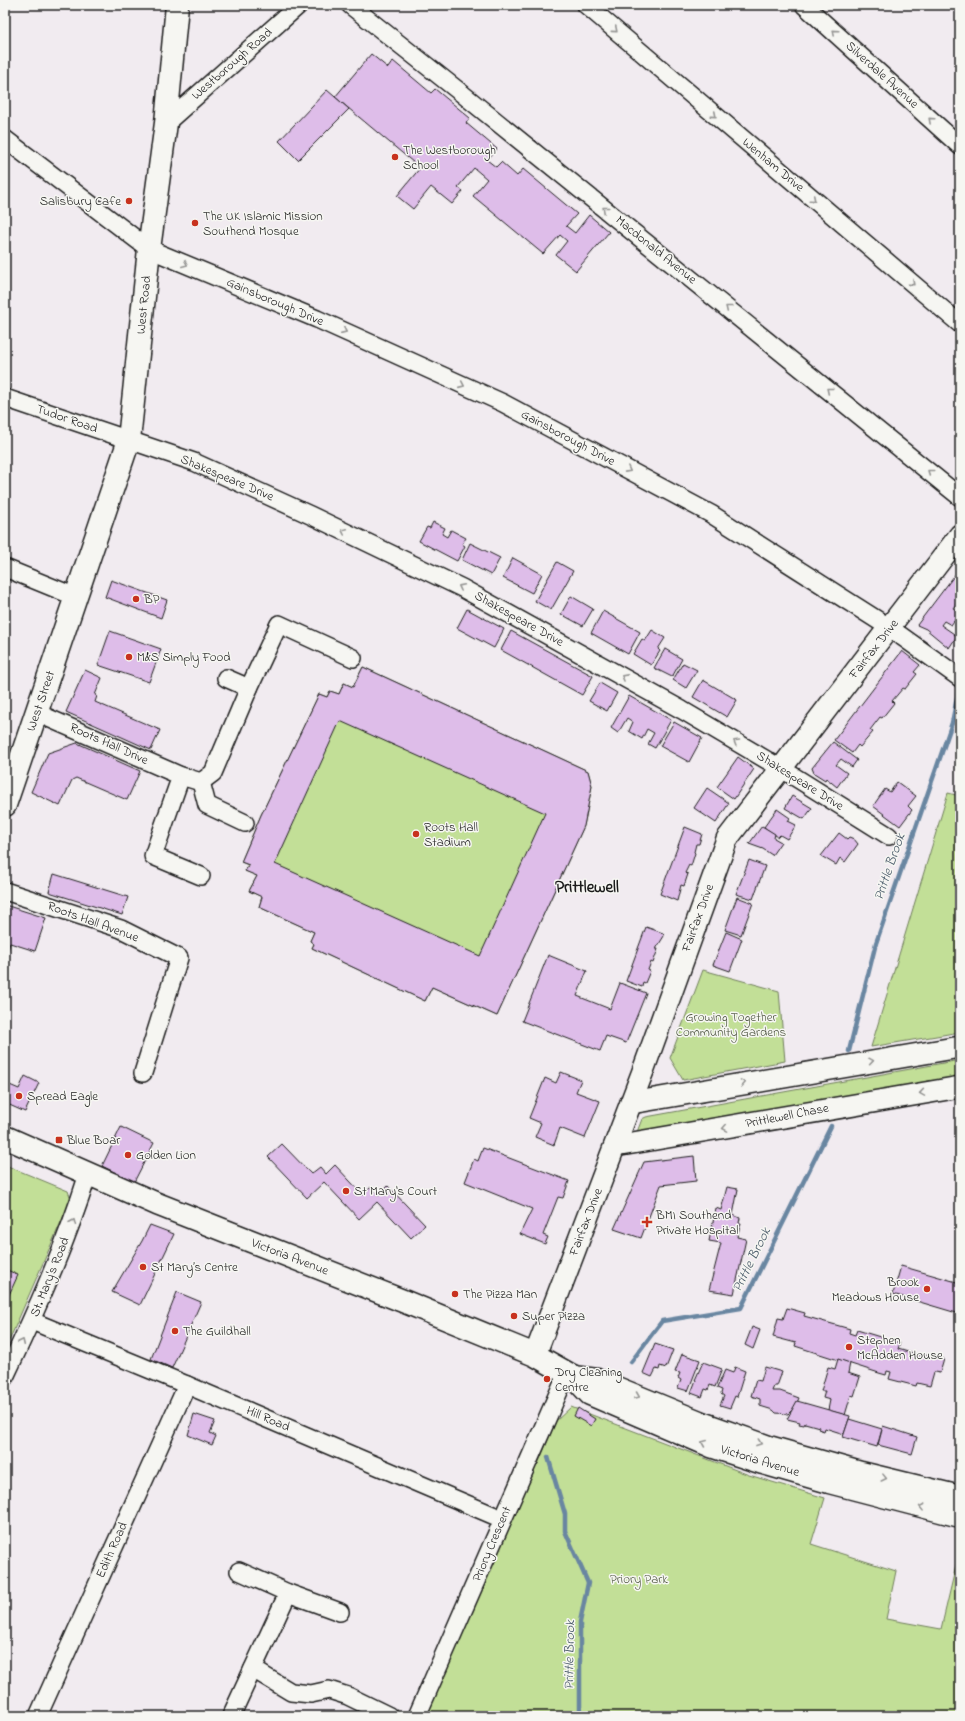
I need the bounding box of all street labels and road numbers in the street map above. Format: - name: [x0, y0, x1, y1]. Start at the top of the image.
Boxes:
- street label: Westborough Road: [187, 23, 278, 105]
- street label: Silverdale Avenue: [841, 37, 923, 113]
- street label: Wenham Drive: [738, 133, 808, 197]
- street label: Macdonald Avenue: [611, 211, 701, 289]
- street label: Gainsborough Drive: [223, 273, 327, 332]
- street label: West Road: [131, 274, 157, 335]
- street label: Tudor Road: [34, 400, 101, 439]
- street label: Gainsborough Drive: [517, 405, 619, 472]
- street label: Shakespeare Drive: [177, 450, 277, 506]
- street label: Shakespeare Drive: [471, 586, 567, 652]
- street label: Fairfax Drive: [844, 615, 903, 684]
- street label: West Street: [22, 668, 60, 734]
- street label: Roots Hall Drive: [67, 718, 152, 770]
- street label: Shakespeare Drive: [753, 746, 848, 816]
- street label: Fairfax Drive: [677, 881, 719, 956]
- street label: Roots Hall Avenue: [45, 897, 142, 947]
- street label: Prittlewell Chase: [744, 1099, 831, 1133]
- street label: Fairfax Drive: [564, 1185, 608, 1260]
- street label: Victoria Avenue: [248, 1233, 332, 1281]
- street label: St. Mary's Road: [25, 1234, 76, 1320]
- street label: Hill Road: [243, 1401, 293, 1437]
- street label: Victoria Avenue: [717, 1440, 802, 1482]
- street label: Priory Crescent: [468, 1503, 518, 1585]
- street label: Edith Road: [91, 1518, 133, 1581]

